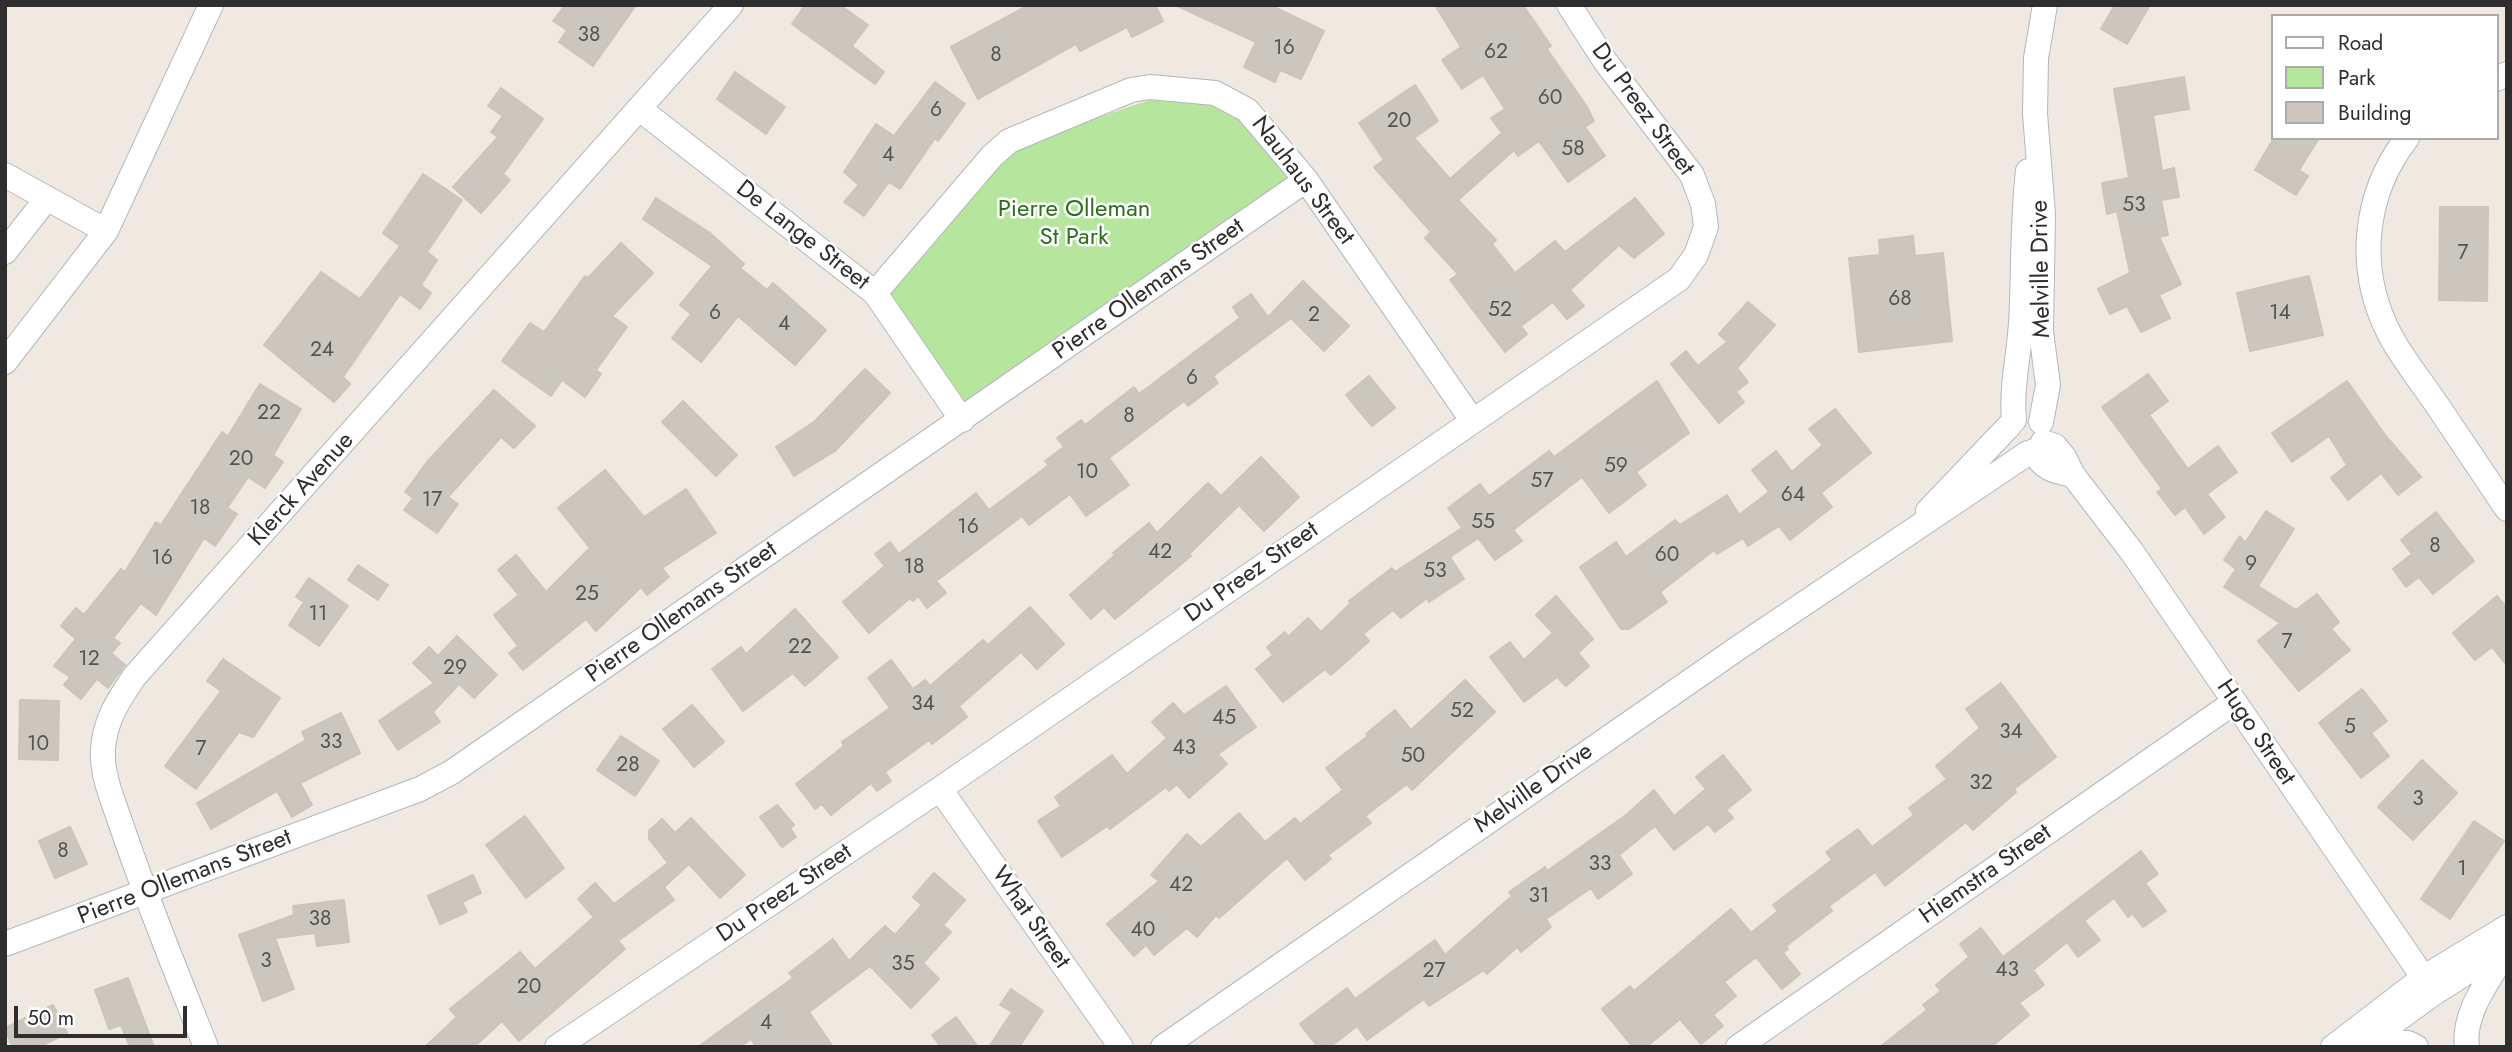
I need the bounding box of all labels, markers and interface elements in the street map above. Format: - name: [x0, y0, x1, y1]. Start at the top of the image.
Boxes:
- legend: [2270, 14, 2498, 140]
- house number: 38: [578, 23, 600, 49]
- text: Road: [2338, 28, 2383, 58]
- house number: 16: [1273, 36, 1295, 62]
- street label: Du Preez Street: [1584, 38, 1700, 182]
- house number: 62: [1484, 40, 1508, 66]
- house number: 8: [990, 43, 1002, 69]
- text: Park: [2338, 63, 2375, 93]
- house number: 60: [1538, 86, 1562, 112]
- house number: 6: [930, 98, 942, 124]
- text: Building: [2338, 98, 2411, 128]
- house number: 20: [1387, 109, 1411, 135]
- street label: Nauhaus Street: [1244, 111, 1360, 251]
- house number: 58: [1561, 137, 1585, 163]
- house number: 4: [882, 143, 894, 169]
- street label: De Lange Street: [730, 175, 874, 297]
- house number: 53: [2122, 193, 2146, 219]
- park label: Pierre Olleman St Park: [998, 196, 1150, 252]
- street label: Melville Drive: [2026, 200, 2058, 338]
- street label: Pierre Ollemans Street: [1048, 213, 1250, 367]
- house number: 7: [2457, 241, 2469, 267]
- house number: 68: [1888, 287, 1912, 313]
- house number: 52: [1488, 298, 1512, 324]
- house number: 6: [709, 301, 721, 327]
- house number: 14: [2269, 301, 2291, 327]
- house number: 2: [1308, 303, 1320, 329]
- house number: 4: [778, 312, 790, 338]
- house number: 24: [310, 338, 334, 364]
- house number: 6: [1186, 366, 1198, 392]
- house number: 22: [257, 401, 281, 427]
- house number: 8: [1123, 404, 1135, 430]
- street label: Klerck Avenue: [243, 427, 361, 553]
- house number: 20: [229, 447, 253, 473]
- house number: 59: [1604, 454, 1628, 480]
- house number: 10: [1076, 460, 1098, 486]
- house number: 57: [1531, 469, 1553, 495]
- house number: 64: [1781, 483, 1805, 509]
- house number: 17: [422, 488, 442, 514]
- house number: 18: [190, 496, 210, 522]
- house number: 55: [1471, 510, 1495, 536]
- house number: 16: [957, 515, 979, 541]
- street label: Du Preez Street: [1180, 516, 1324, 630]
- house number: 8: [2429, 534, 2441, 560]
- street label: Pierre Ollemans Street: [581, 536, 783, 690]
- house number: 42: [1148, 540, 1172, 566]
- house number: 60: [1655, 543, 1679, 569]
- house number: 16: [151, 546, 173, 572]
- house number: 9: [2245, 552, 2257, 578]
- house number: 18: [904, 555, 924, 581]
- house number: 53: [1423, 559, 1447, 585]
- house number: 25: [575, 582, 599, 608]
- house number: 11: [309, 602, 327, 628]
- house number: 7: [2281, 630, 2293, 656]
- house number: 22: [788, 635, 812, 661]
- house number: 12: [78, 647, 100, 673]
- house number: 29: [443, 656, 467, 682]
- street label: Hugo Street: [2209, 675, 2301, 791]
- house number: 34: [911, 692, 935, 718]
- house number: 52: [1450, 699, 1474, 725]
- house number: 45: [1212, 706, 1236, 732]
- house number: 5: [2344, 715, 2356, 741]
- house number: 34: [1999, 720, 2023, 746]
- house number: 33: [320, 730, 342, 756]
- house number: 10: [27, 732, 49, 758]
- house number: 43: [1172, 736, 1196, 762]
- house number: 7: [195, 737, 207, 763]
- street label: Melville Drive: [1469, 738, 1599, 840]
- house number: 50: [1401, 744, 1425, 770]
- house number: 28: [616, 753, 640, 779]
- house number: 32: [1969, 771, 1993, 797]
- house number: 3: [2412, 787, 2424, 813]
- street label: Hiemstra Street: [1915, 819, 2057, 931]
- street label: Pierre Ollemans Street: [74, 824, 296, 932]
- street label: Du Preez Street: [712, 838, 858, 950]
- house number: 8: [57, 839, 69, 865]
- house number: 33: [1589, 852, 1611, 878]
- house number: 1: [2457, 857, 2467, 883]
- street label: What Street: [984, 861, 1076, 975]
- house number: 42: [1169, 873, 1193, 899]
- house number: 31: [1529, 884, 1549, 910]
- house number: 38: [309, 907, 331, 933]
- house number: 40: [1131, 918, 1155, 944]
- house number: 3: [260, 949, 272, 975]
- house number: 35: [891, 952, 915, 978]
- house number: 43: [1995, 958, 2019, 984]
- house number: 27: [1423, 959, 1445, 985]
- house number: 20: [517, 975, 541, 1001]
- scale bar: [18, 992, 191, 1036]
- text: 50 m: [27, 1003, 74, 1033]
- house number: 4: [760, 1011, 772, 1037]

